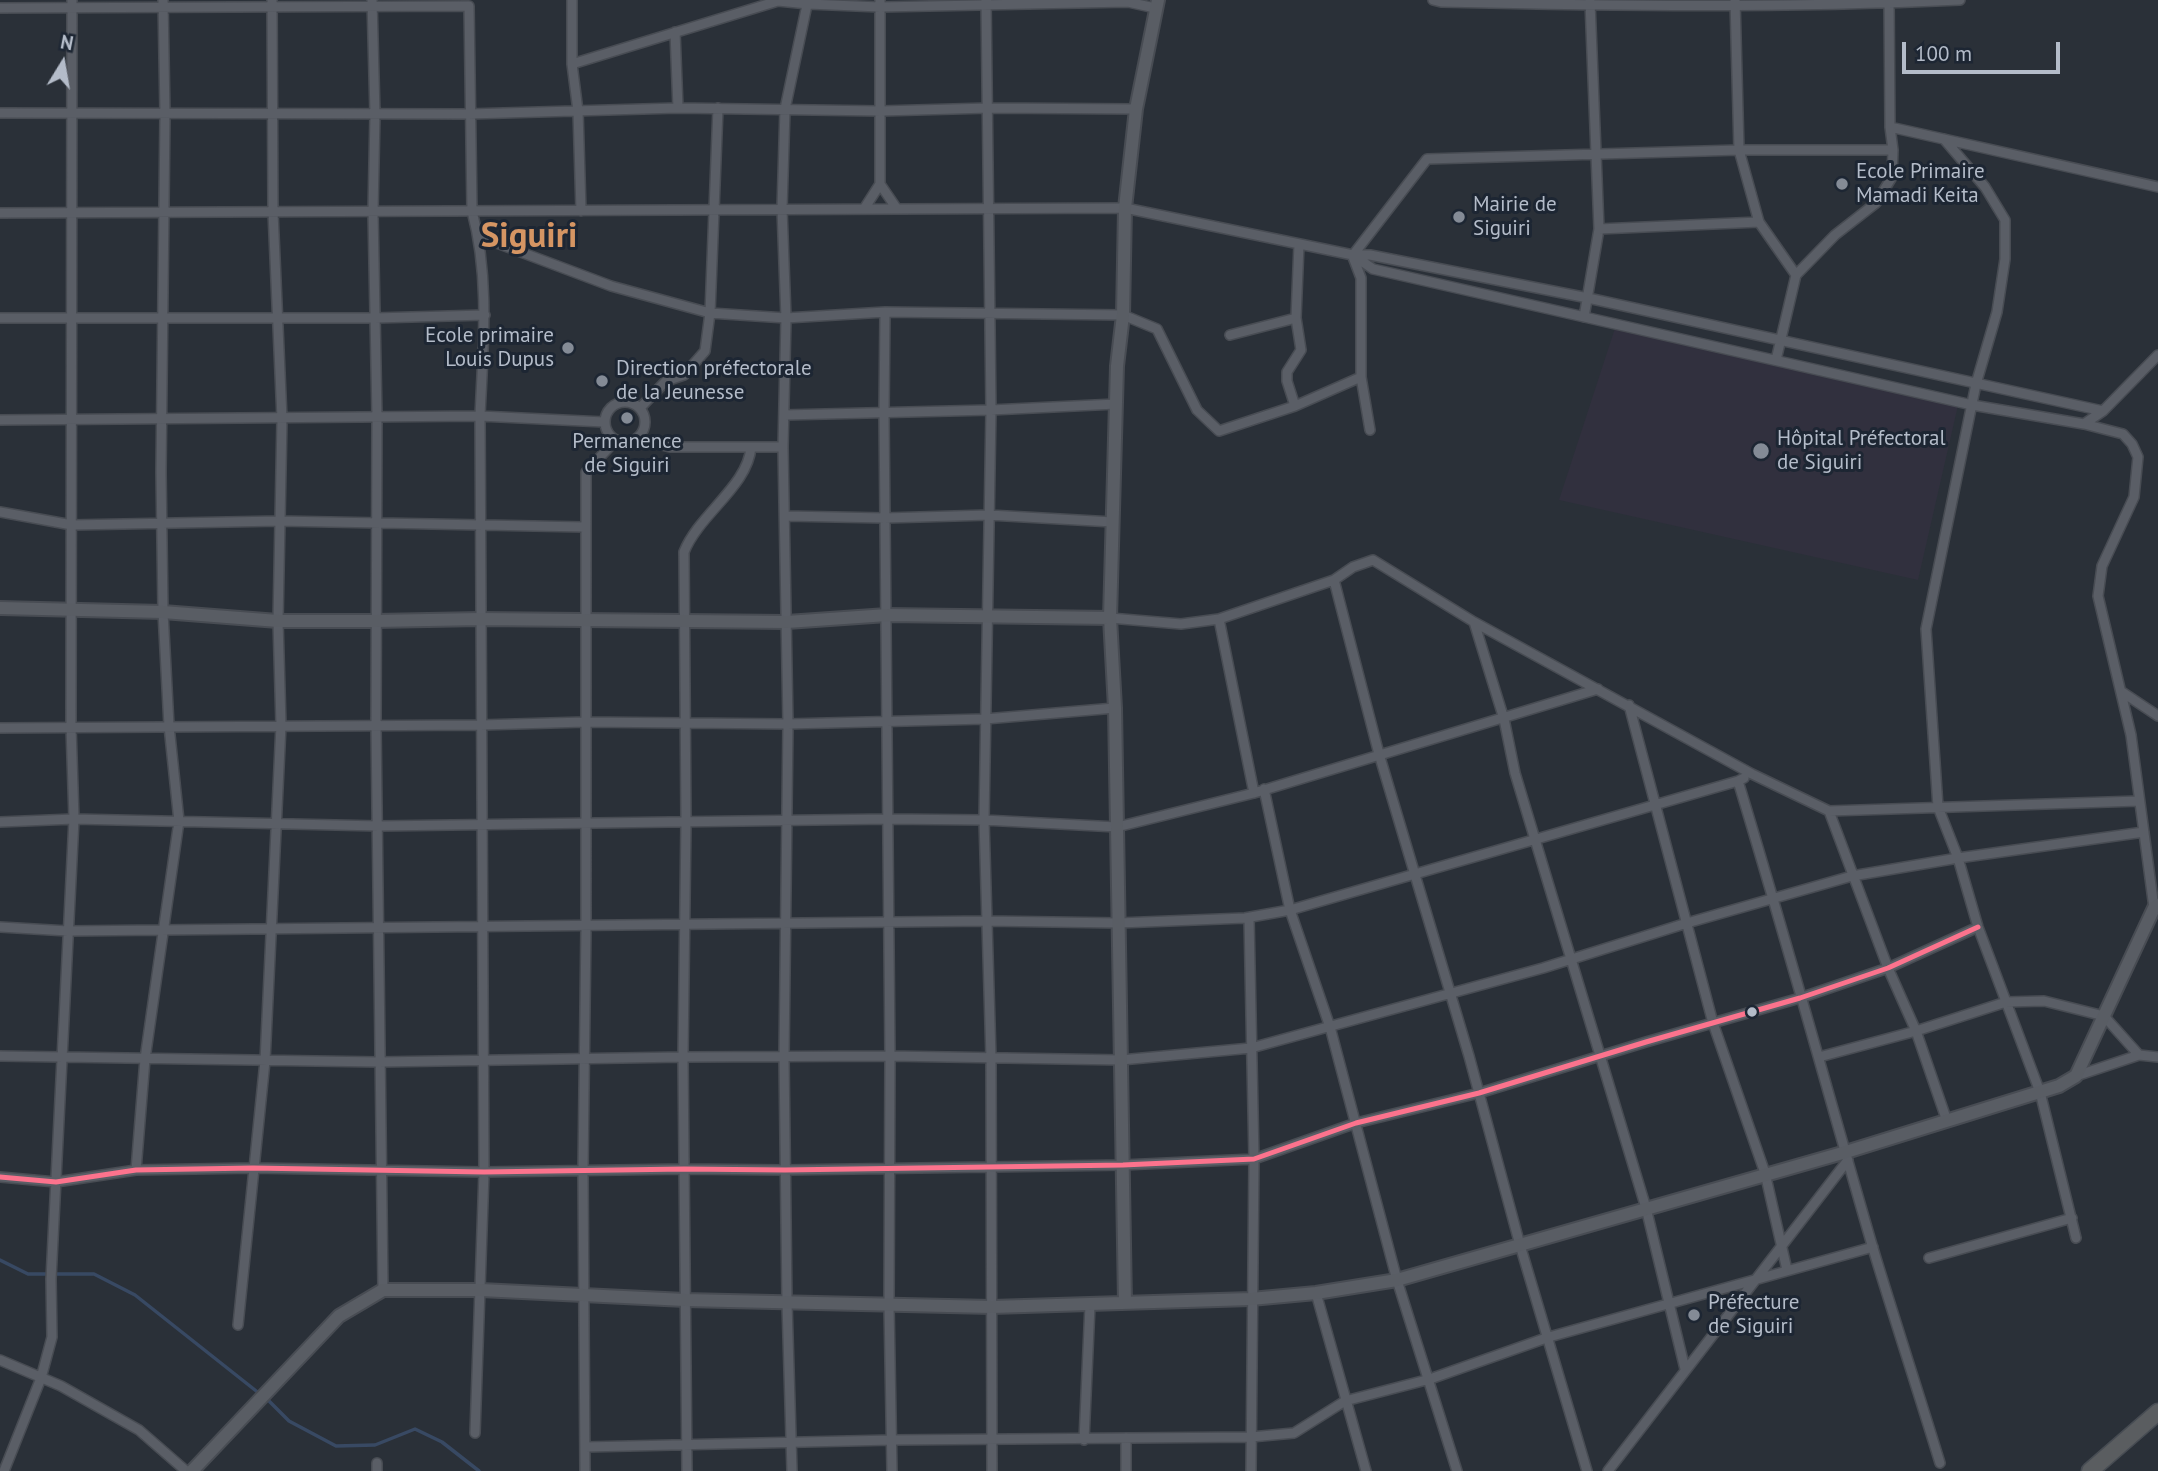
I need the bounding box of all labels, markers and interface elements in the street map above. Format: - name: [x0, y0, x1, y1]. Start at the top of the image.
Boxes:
- north arrow: [28, 28, 98, 98]
- scale bar: [1906, 28, 2064, 72]
- text: N: [59, 29, 75, 55]
- text: 100 m: [1915, 40, 1972, 67]
- place label: Ecole Primaire Mamadi Keita: [1856, 159, 1985, 209]
- marker: Ecole Primaire Mamadi Keita: [1834, 176, 1850, 192]
- place label: Mairie de Siguiri: [1473, 192, 1557, 242]
- marker: Mairie de Siguiri: [1451, 209, 1467, 225]
- district label: Siguiri: [481, 216, 577, 258]
- place label: Ecole primaire Louis Dupus: [425, 323, 554, 373]
- marker: Ecole primaire Louis Dupus: [560, 340, 576, 356]
- place label: Direction préfectorale de la Jeunesse: [616, 356, 812, 406]
- marker: Direction préfectorale de la Jeunesse: [594, 373, 610, 389]
- marker: Permanence de Siguiri: [619, 410, 635, 426]
- place label: Hôpital Préfectoral de Siguiri: [1777, 426, 1946, 476]
- place label: Permanence de Siguiri: [572, 429, 682, 479]
- marker: Hôpital Préfectoral de Siguiri: [1751, 441, 1771, 461]
- unlabelled marker: [1745, 1005, 1759, 1019]
- place label: Préfecture de Siguiri: [1708, 1290, 1799, 1340]
- marker: Préfecture de Siguiri: [1686, 1307, 1702, 1323]

